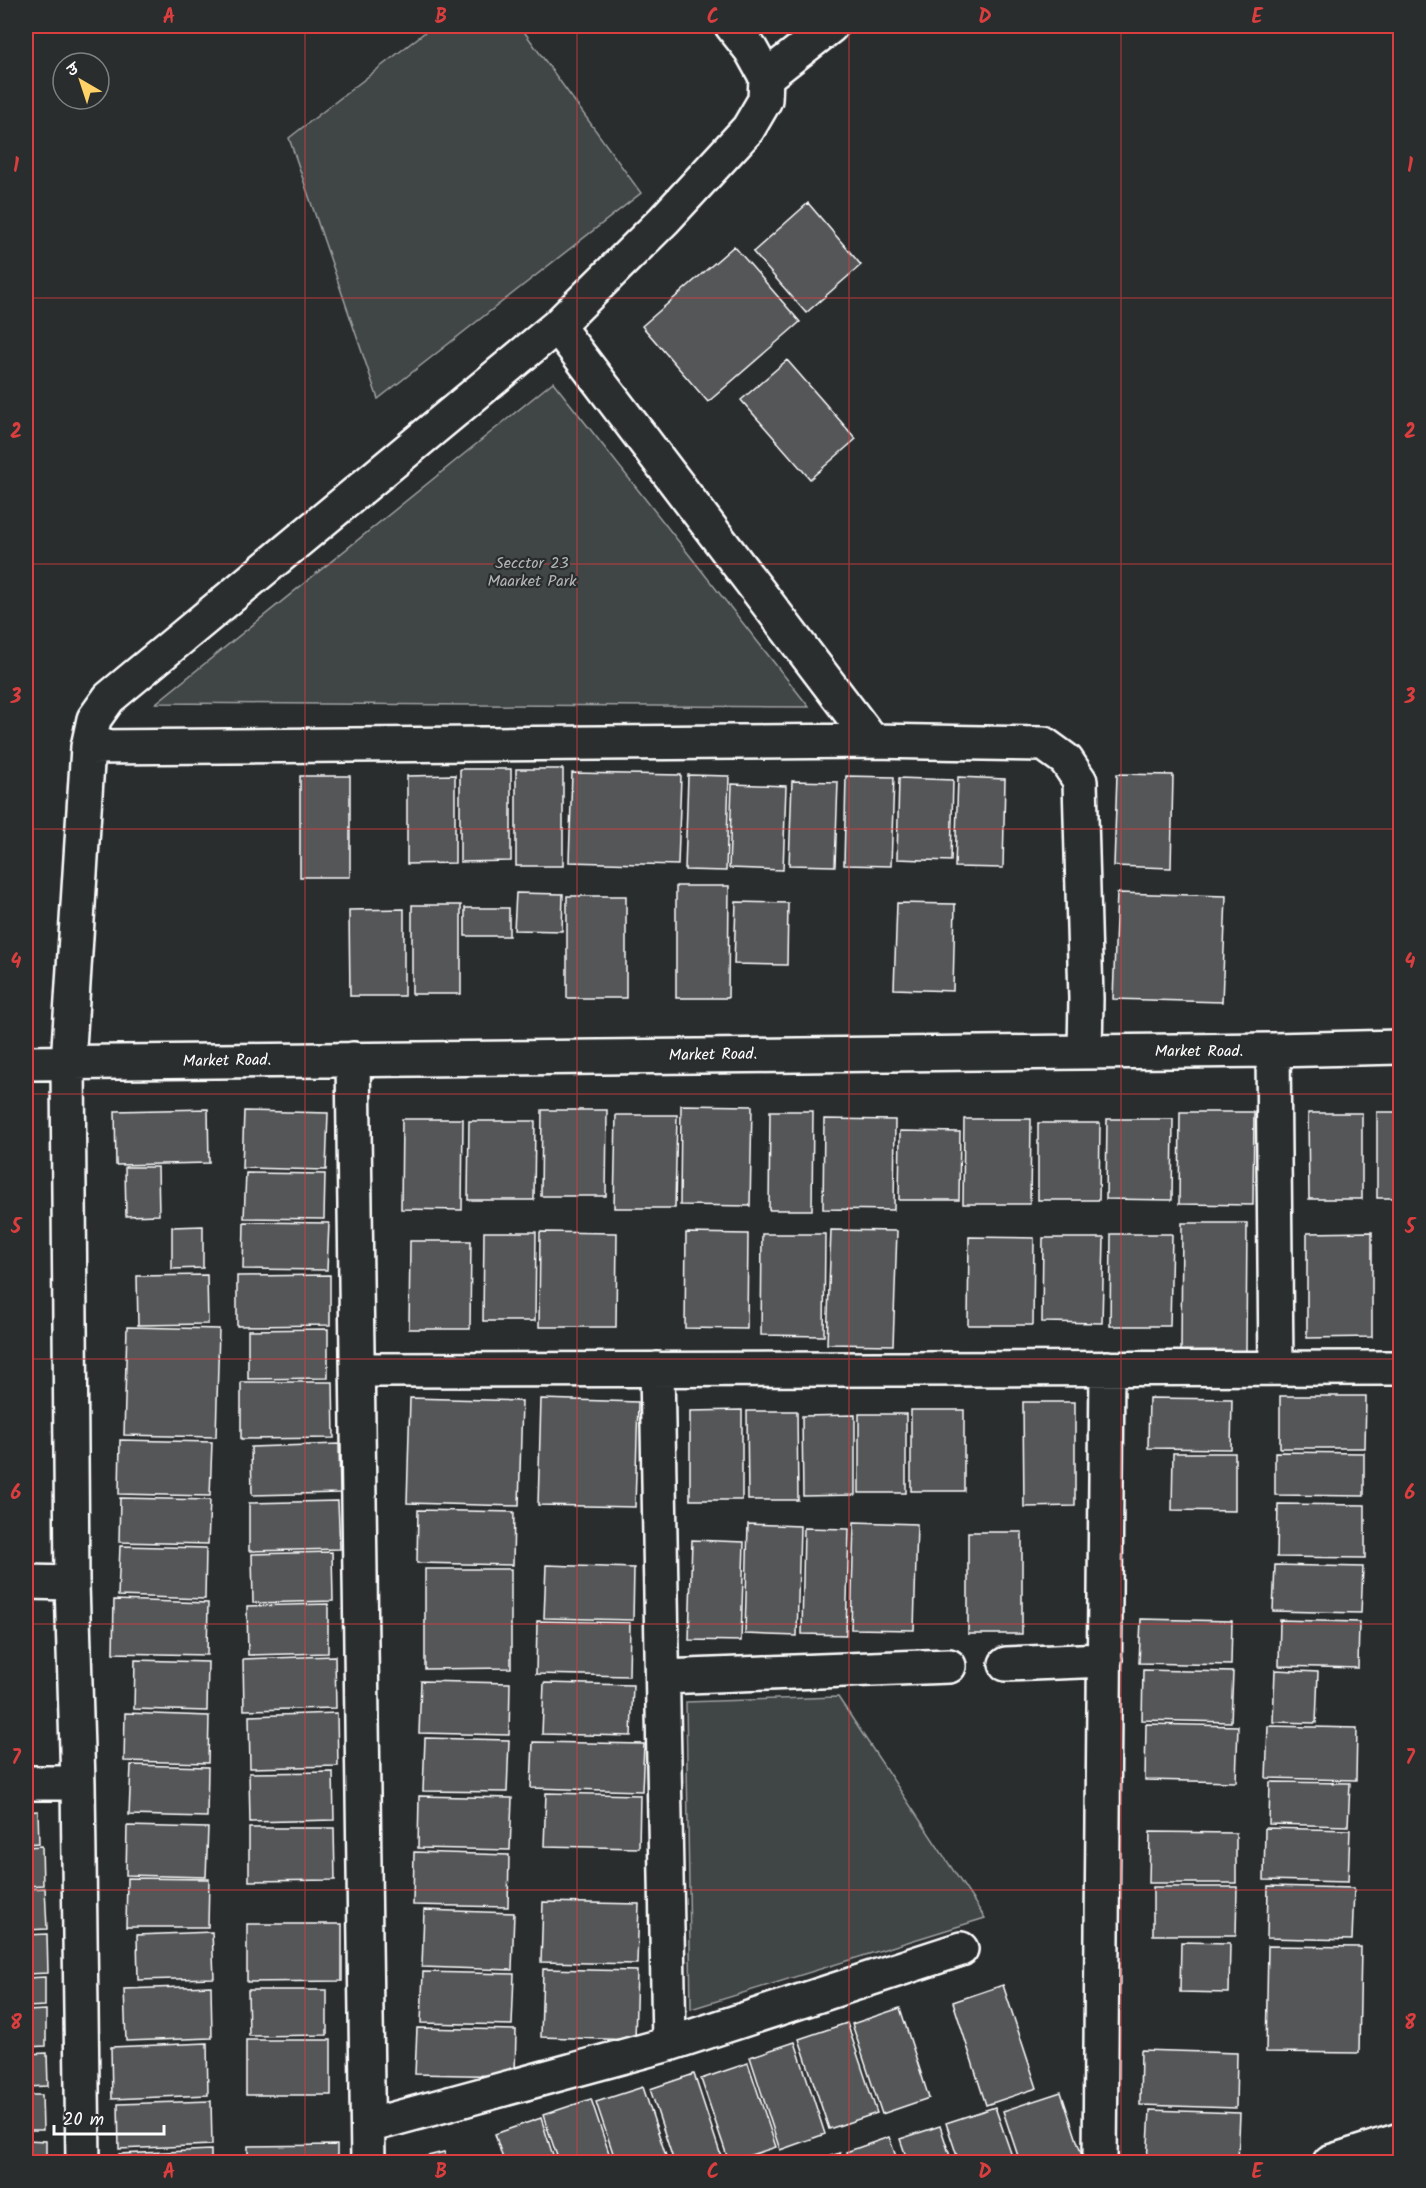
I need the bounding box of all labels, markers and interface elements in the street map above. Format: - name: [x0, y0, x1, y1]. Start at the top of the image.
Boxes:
- text: A: [163, 2, 175, 34]
- text: B: [435, 2, 447, 34]
- text: C: [707, 2, 719, 34]
- text: D: [978, 2, 992, 34]
- text: E: [1251, 2, 1263, 34]
- north arrow: [51, 51, 111, 111]
- text: उ: [61, 56, 87, 83]
- text: 1: [13, 151, 19, 183]
- text: 1: [1407, 151, 1413, 183]
- text: 2: [10, 417, 22, 449]
- text: 2: [1404, 417, 1416, 449]
- park label: Secctor 23 Maarket Park: [487, 551, 577, 594]
- text: 3: [10, 682, 22, 714]
- text: 3: [1404, 682, 1416, 714]
- text: 4: [11, 947, 22, 979]
- text: 4: [1405, 947, 1416, 979]
- street label: Market Road.: [1155, 1039, 1243, 1064]
- street label: Market Road.: [668, 1042, 758, 1068]
- street label: Market Road.: [182, 1048, 272, 1074]
- text: 5: [10, 1212, 23, 1244]
- text: 5: [1404, 1212, 1417, 1244]
- text: 6: [11, 1478, 22, 1510]
- text: 6: [1405, 1478, 1416, 1510]
- text: 7: [11, 1743, 21, 1775]
- text: 7: [1405, 1743, 1415, 1775]
- text: 8: [10, 2008, 22, 2040]
- text: 8: [1404, 2008, 1416, 2040]
- scale bar: [54, 2098, 164, 2136]
- text: 20 m: [63, 2106, 104, 2135]
- text: A: [163, 2157, 175, 2188]
- text: B: [435, 2157, 447, 2188]
- text: C: [707, 2157, 719, 2188]
- text: D: [978, 2157, 992, 2188]
- text: E: [1251, 2157, 1263, 2188]

